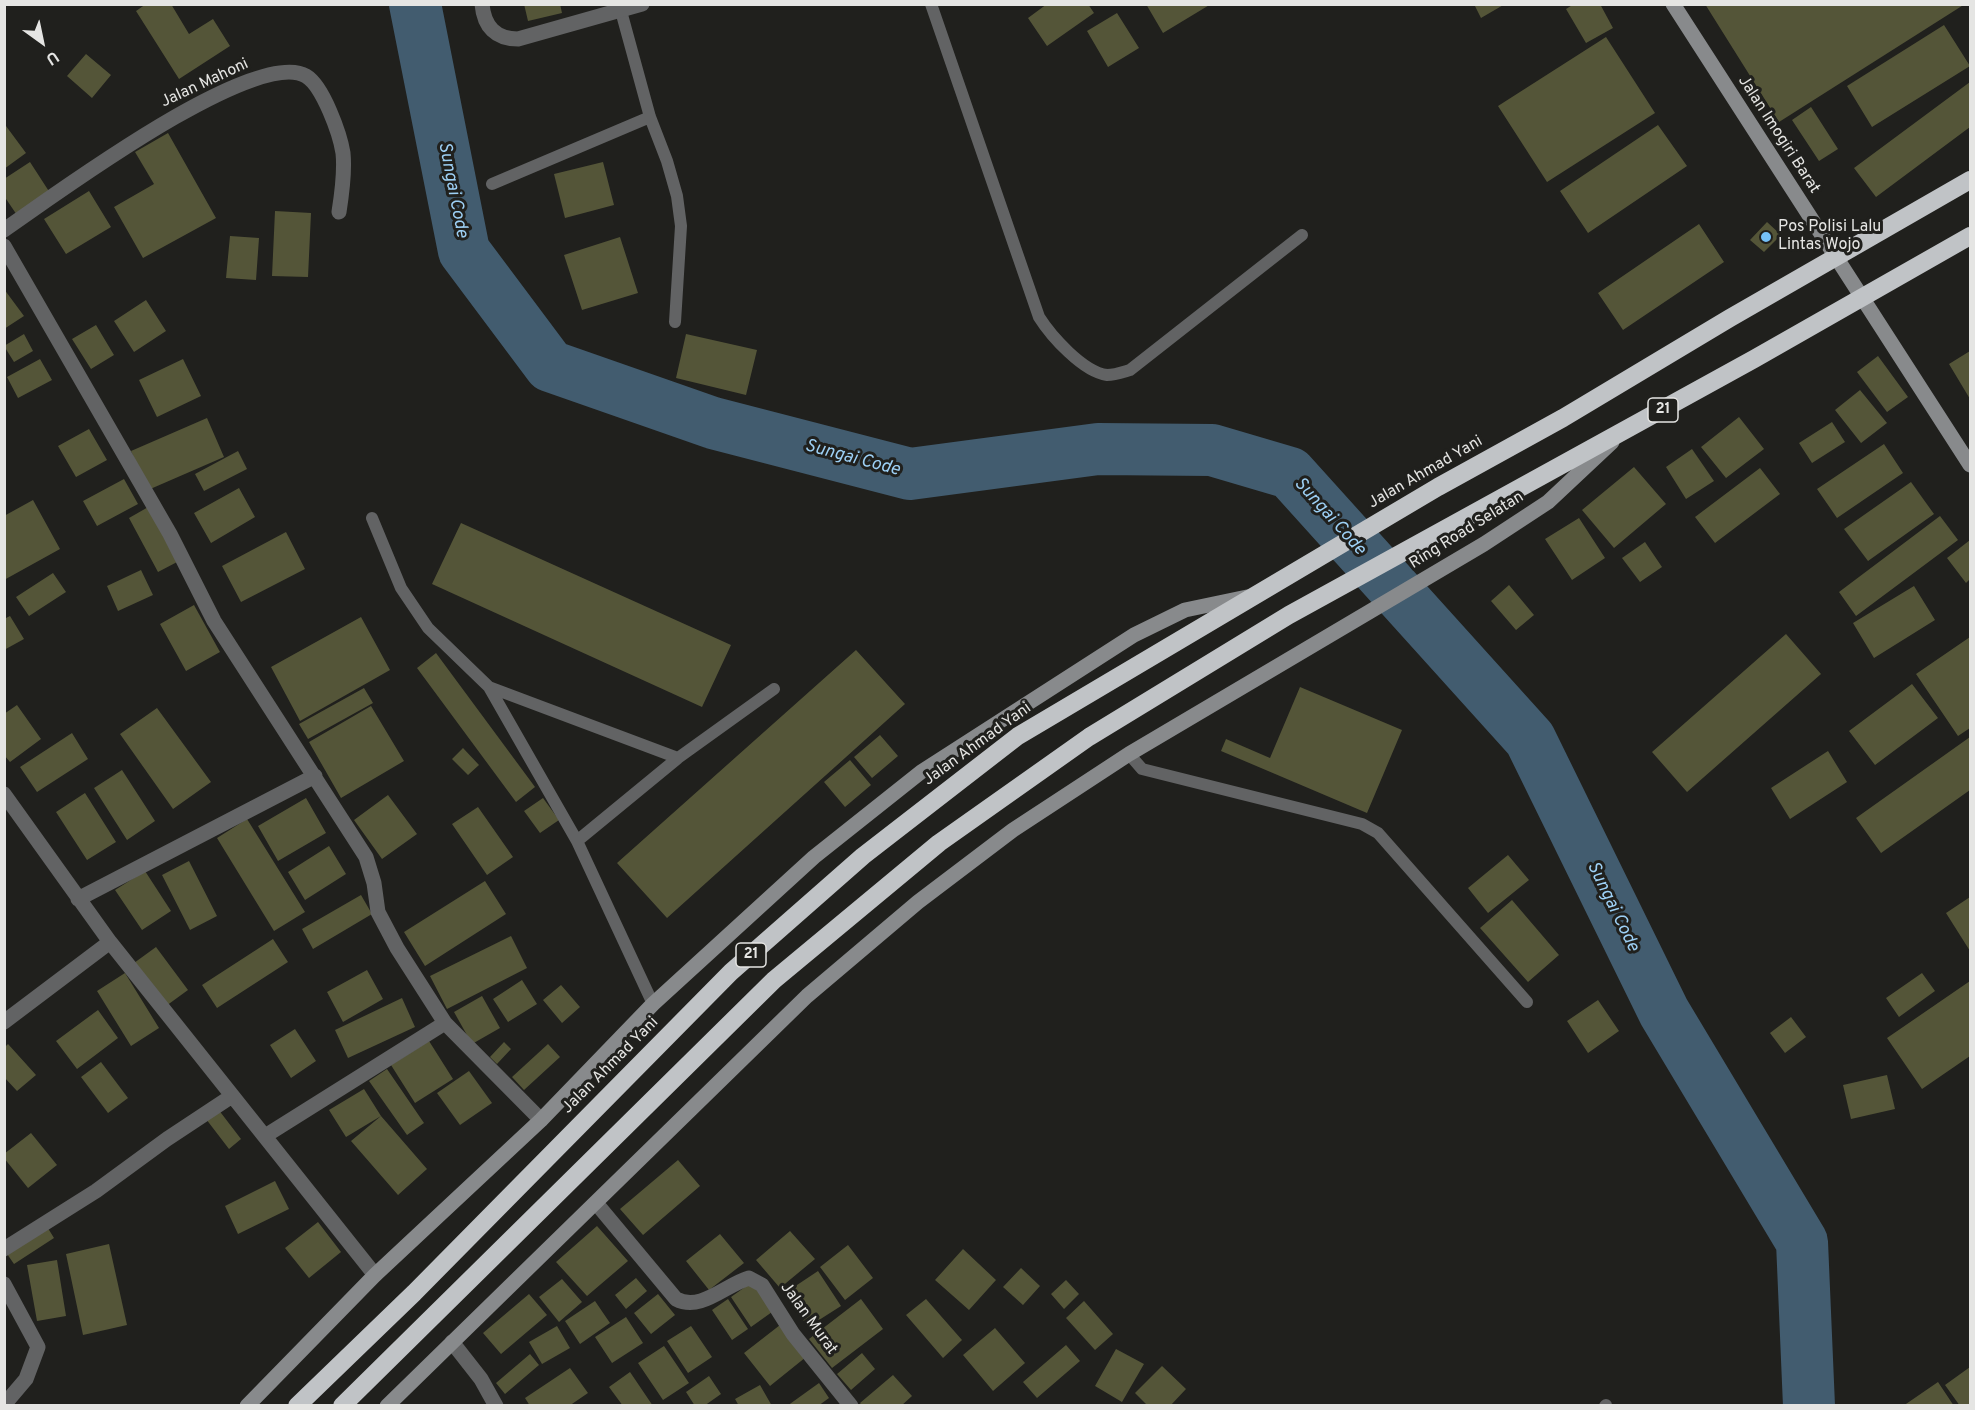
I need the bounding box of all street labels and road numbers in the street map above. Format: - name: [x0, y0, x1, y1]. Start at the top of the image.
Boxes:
- street label: Jalan Mahoni: [158, 55, 252, 113]
- street label: Jalan Imogiri Barat: [1733, 72, 1823, 198]
- road number: 21: [1648, 398, 1678, 422]
- street label: Jalan Ahmad Yani: [1365, 433, 1487, 513]
- street label: Ring Road Selatan: [1406, 488, 1528, 574]
- street label: Jalan Ahmad Yani: [920, 699, 1036, 791]
- road number: 21: [736, 943, 766, 967]
- street label: Jalan Ahmad Yani: [559, 1014, 663, 1118]
- street label: Jalan Murat: [775, 1279, 841, 1359]

